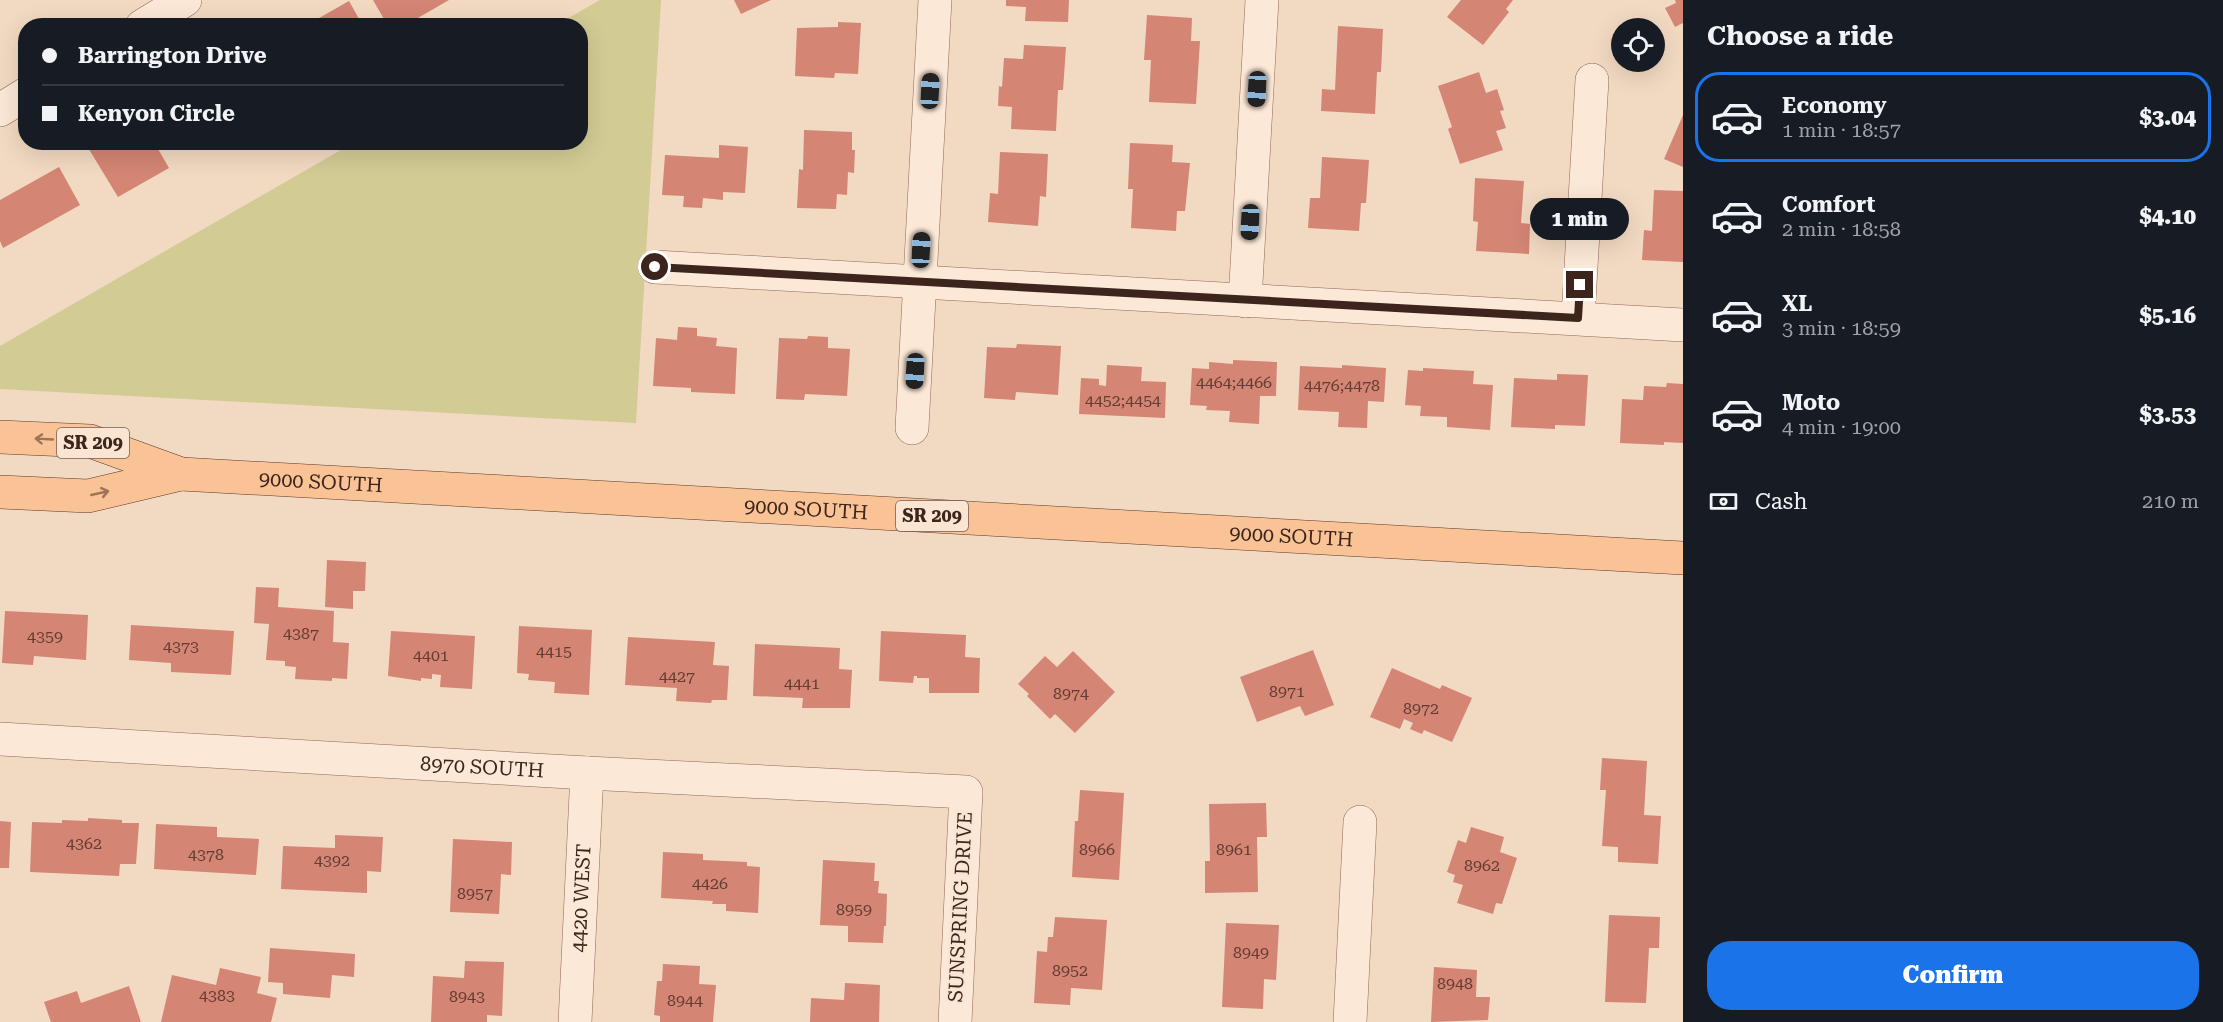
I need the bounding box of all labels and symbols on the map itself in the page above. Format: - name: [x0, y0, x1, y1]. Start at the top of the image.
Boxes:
- car: [1247, 71, 1267, 107]
- car: [920, 73, 940, 109]
- callout: 1 min: [1530, 198, 1630, 240]
- car: [1240, 204, 1260, 240]
- car: [911, 232, 931, 268]
- route start: [641, 253, 668, 280]
- route end: [1566, 271, 1593, 298]
- car: [905, 353, 925, 389]
- house number: 4464;4466: [1196, 373, 1272, 392]
- house number: 4476;4478: [1304, 376, 1380, 395]
- house number: 4452;4454: [1085, 391, 1161, 410]
- road number: SR 209: [57, 428, 129, 458]
- one-way arrow: [35, 433, 55, 444]
- street label: 9000 SOUTH: [258, 466, 384, 497]
- one-way arrow: [90, 486, 109, 498]
- street label: 9000 SOUTH: [743, 494, 869, 524]
- road number: SR 209: [896, 501, 968, 531]
- street label: 9000 SOUTH: [1229, 521, 1354, 552]
- house number: 4387: [283, 624, 319, 643]
- house number: 4359: [27, 627, 63, 646]
- house number: 4373: [163, 637, 199, 656]
- house number: 4415: [536, 642, 572, 661]
- house number: 4401: [413, 646, 449, 665]
- house number: 4427: [659, 667, 695, 686]
- house number: 4441: [784, 674, 820, 693]
- house number: 8971: [1269, 682, 1305, 701]
- house number: 8974: [1053, 684, 1089, 703]
- house number: 8972: [1403, 699, 1439, 718]
- street label: 8970 SOUTH: [420, 751, 545, 782]
- street label: SUNSPRING DRIVE: [943, 811, 977, 1003]
- house number: 4362: [66, 834, 102, 853]
- house number: 8966: [1079, 840, 1115, 859]
- house number: 8961: [1216, 840, 1252, 859]
- street label: 4420 WEST: [566, 843, 596, 953]
- house number: 4378: [188, 845, 224, 864]
- house number: 4392: [314, 851, 350, 870]
- house number: 8962: [1464, 856, 1500, 875]
- house number: 4426: [692, 874, 728, 893]
- house number: 8957: [457, 884, 493, 903]
- house number: 8959: [836, 900, 872, 919]
- house number: 8949: [1233, 943, 1269, 962]
- house number: 8952: [1052, 961, 1088, 980]
- house number: 8948: [1437, 974, 1473, 993]
- house number: 4383: [199, 986, 235, 1005]
- house number: 8943: [449, 987, 485, 1006]
- house number: 8944: [667, 991, 703, 1010]

